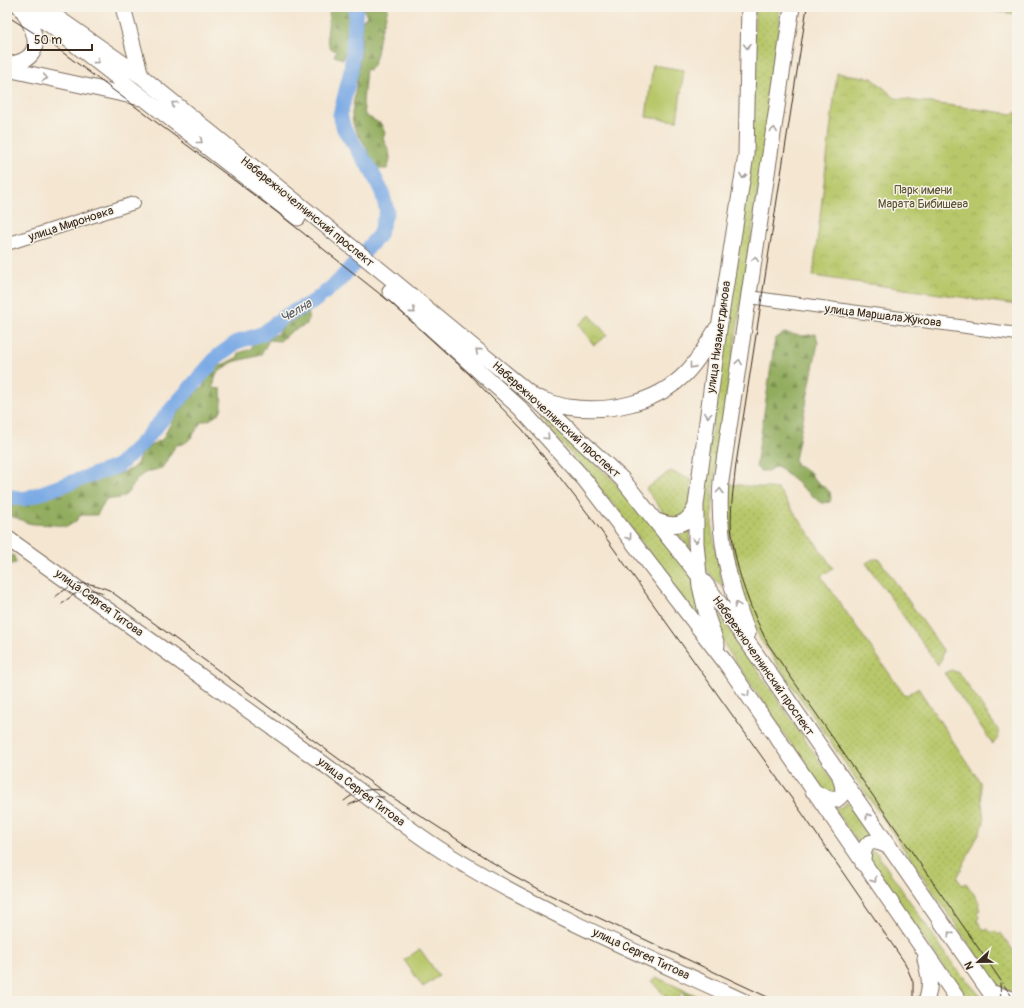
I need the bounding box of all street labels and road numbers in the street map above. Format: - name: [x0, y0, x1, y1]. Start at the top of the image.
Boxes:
- street label: Набережночелнинский проспект: [237, 153, 377, 271]
- street label: улица Мироновка: [26, 203, 116, 245]
- street label: улица Низаметдинова: [704, 280, 734, 395]
- street label: улица Маршала Жукова: [823, 301, 943, 331]
- street label: Набережночелнинский проспект: [489, 358, 623, 482]
- street label: улица Сергея Титова: [51, 565, 146, 640]
- street label: Набережночелнинский проспект: [709, 593, 817, 739]
- street label: улица Сергея Титова: [313, 754, 408, 830]
- street label: улица Сергея Титова: [589, 924, 692, 983]

